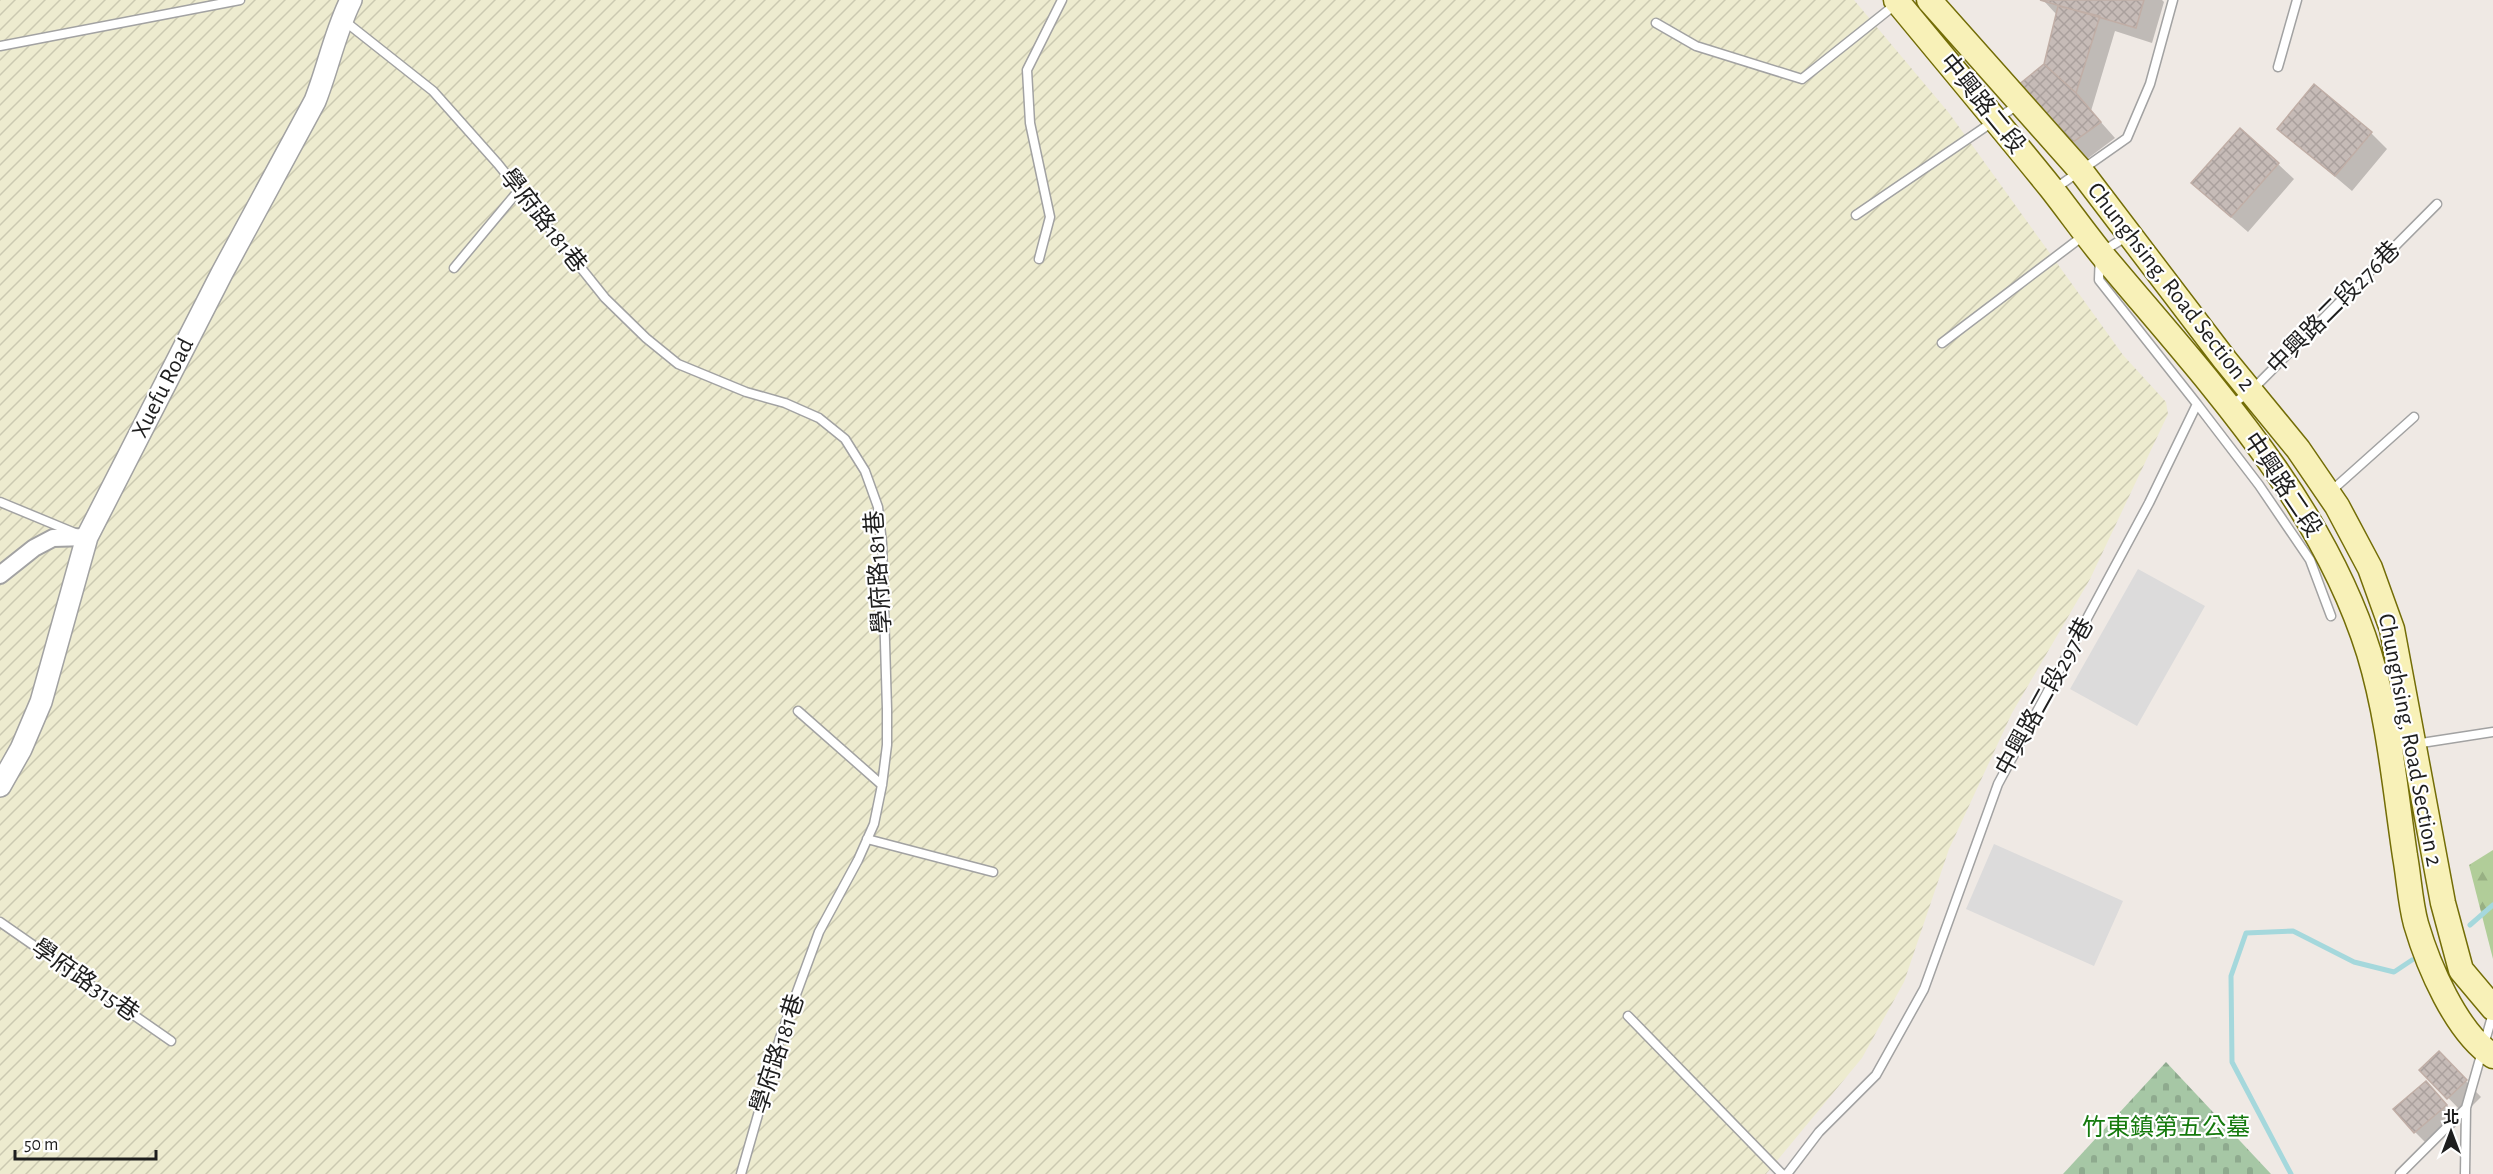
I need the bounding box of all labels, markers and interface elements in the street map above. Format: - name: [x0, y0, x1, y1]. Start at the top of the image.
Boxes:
- street label: 中興路二段: [1935, 49, 2031, 158]
- street label: 學府路181巷: [495, 164, 592, 277]
- street label: Chunghsing, Road Section 2: [2082, 178, 2260, 396]
- street label: 中興路二段276巷: [2262, 236, 2405, 379]
- street label: Xuefu Road: [128, 334, 198, 442]
- street label: 中興路二段: [2238, 427, 2327, 541]
- street label: 學府路181巷: [861, 509, 895, 635]
- street label: Chunghsing, Road Section 2: [2374, 612, 2446, 868]
- street label: 中興路二段297巷: [1990, 613, 2098, 780]
- street label: 學府路315巷: [27, 934, 144, 1026]
- street label: 學府路181巷: [746, 991, 809, 1117]
- north arrow: [2421, 1102, 2481, 1162]
- text: 北: [2443, 1109, 2459, 1126]
- park label: 竹東鎮第五公墓: [2082, 1114, 2250, 1140]
- scale bar: [15, 1123, 156, 1161]
- text: 50 m: [24, 1136, 58, 1154]

